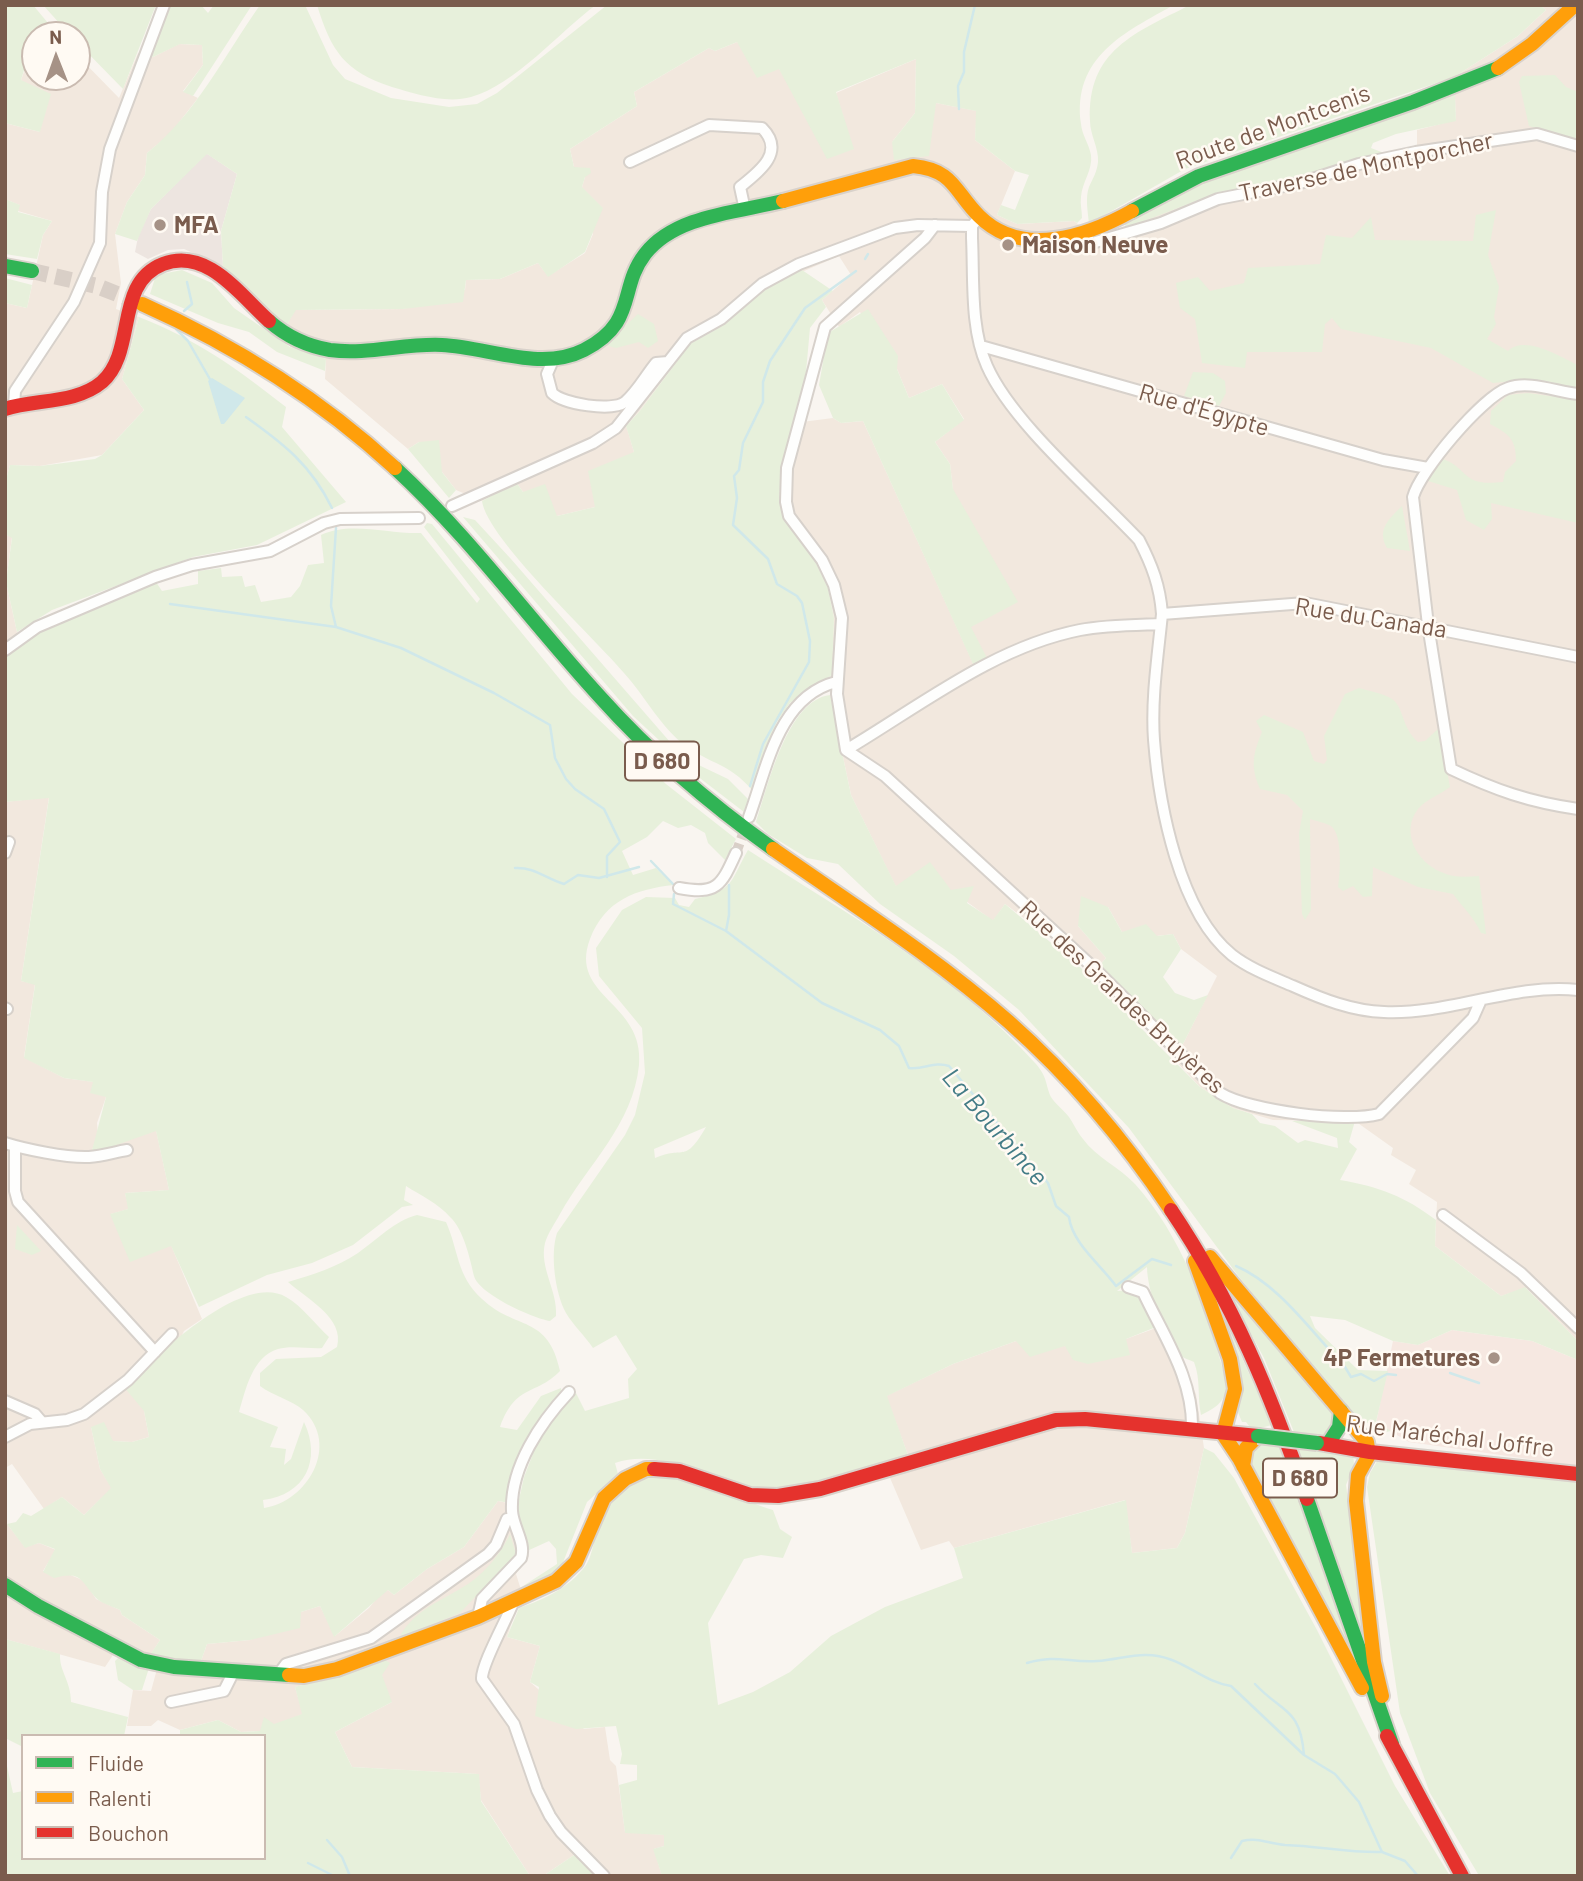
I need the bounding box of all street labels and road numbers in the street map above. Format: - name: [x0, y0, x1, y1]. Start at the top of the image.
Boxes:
- street label: Route de Montcenis: [1172, 78, 1374, 176]
- street label: Traverse de Montporcher: [1236, 126, 1496, 208]
- street label: Rue d'Égypte: [1136, 378, 1272, 442]
- street label: Rue du Canada: [1293, 592, 1449, 644]
- road number: D 680: [625, 741, 699, 780]
- street label: Rue des Grandes Bruyères: [1013, 894, 1231, 1100]
- street label: Rue Maréchal Joffre: [1344, 1409, 1556, 1463]
- road number: D 680: [1263, 1458, 1337, 1498]

